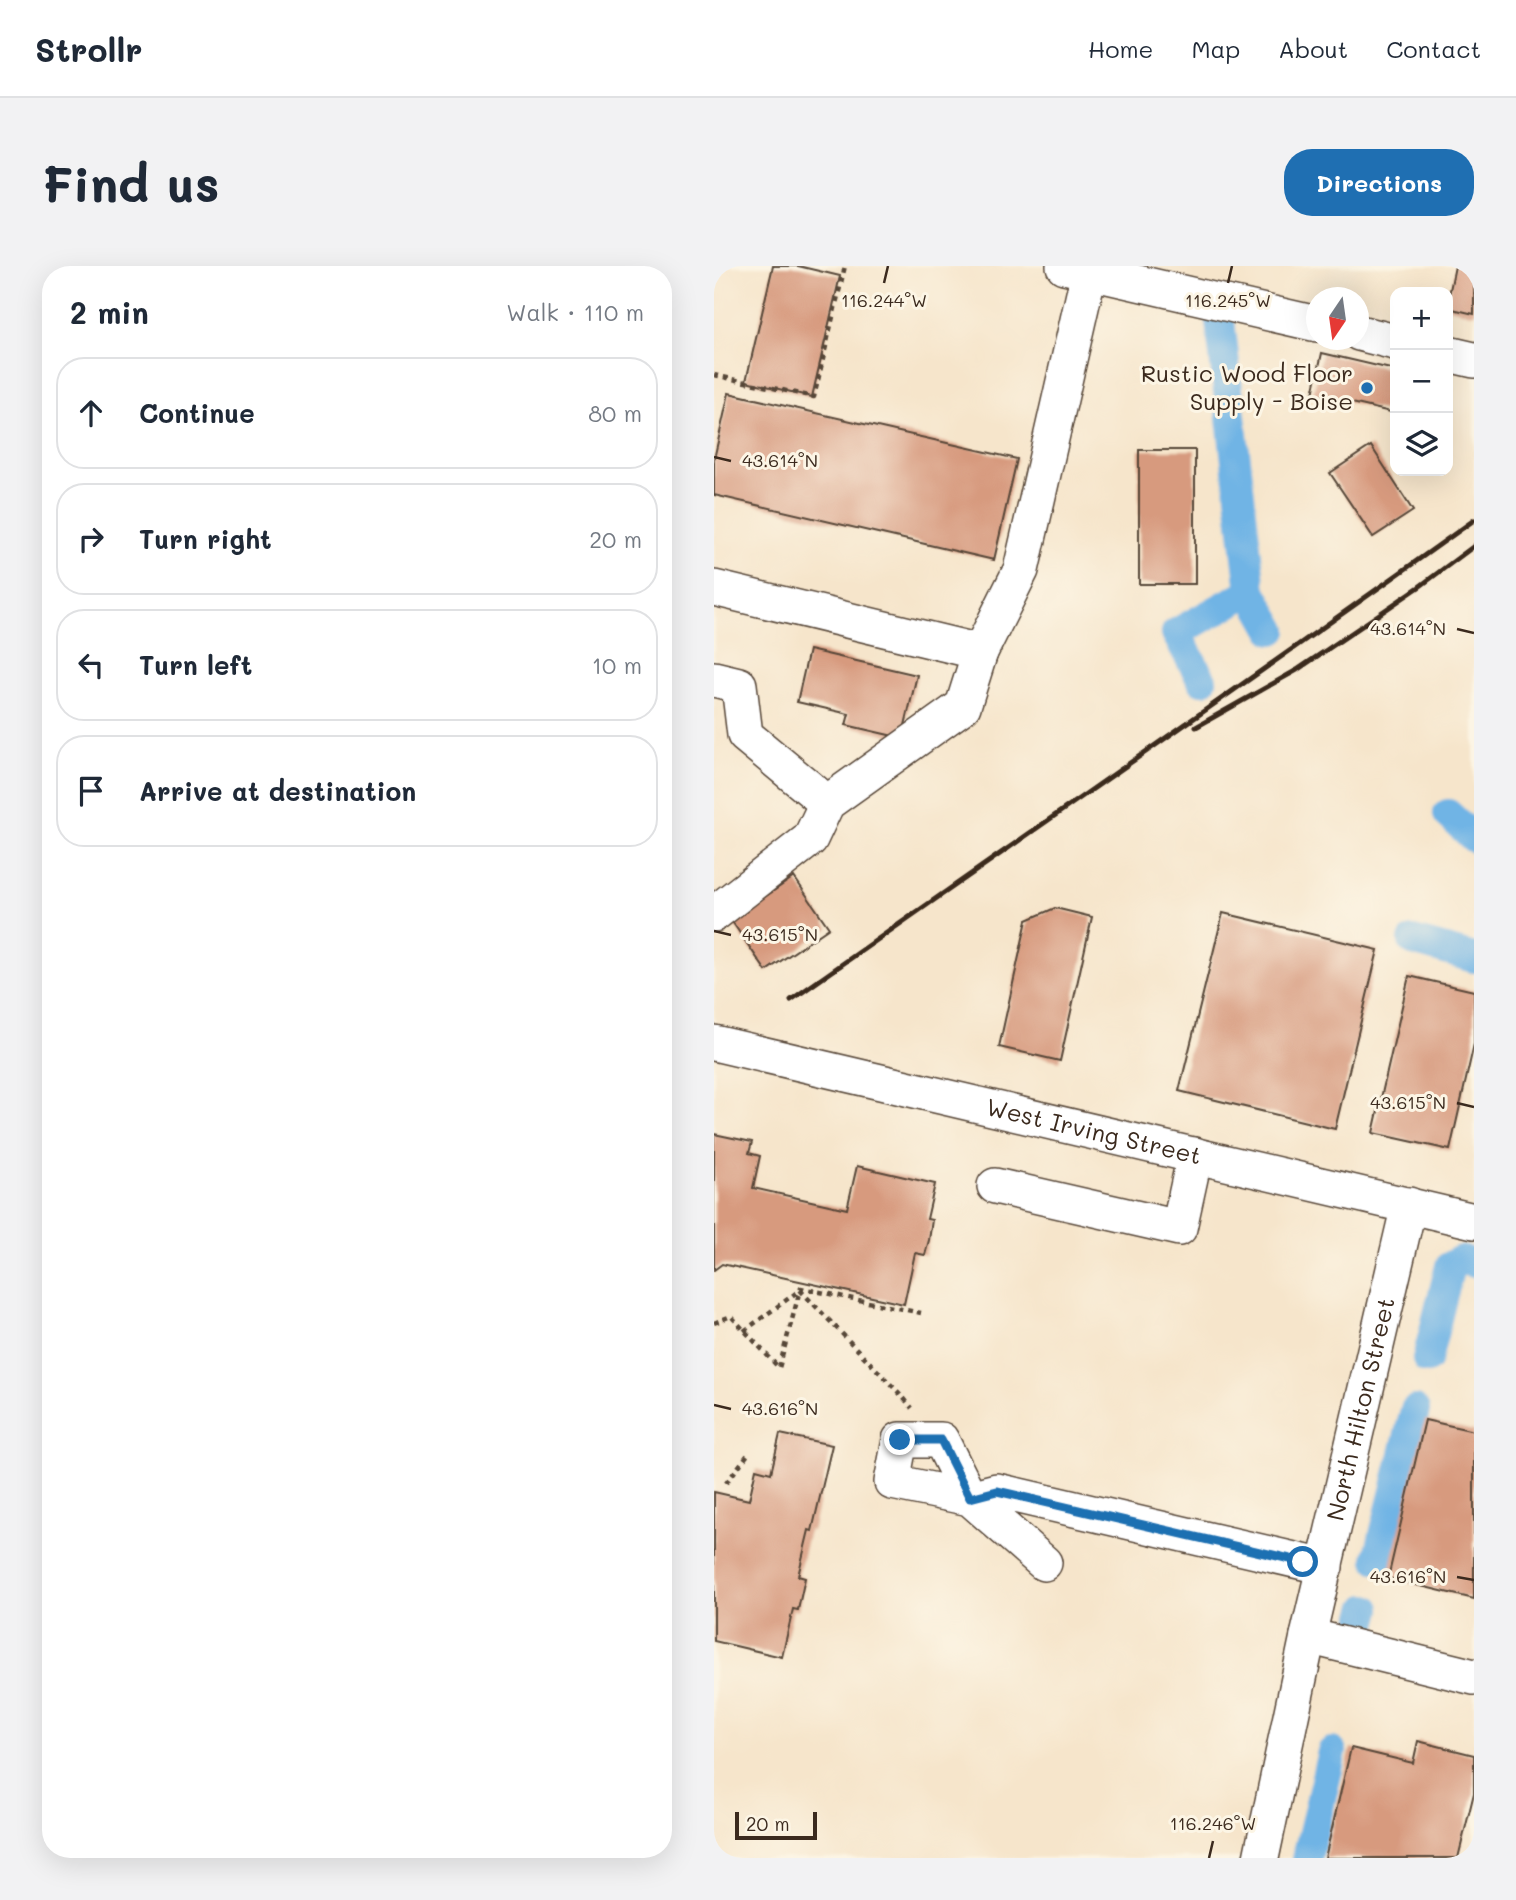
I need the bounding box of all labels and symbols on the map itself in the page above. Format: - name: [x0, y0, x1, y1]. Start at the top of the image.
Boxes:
- north arrow: [1306, 287, 1369, 350]
- text: 116.244°W: [841, 288, 927, 312]
- text: 116.245°W: [1185, 288, 1271, 312]
- place label: Rustic Wood Floor Supply - Boise: [1141, 357, 1353, 416]
- marker: Rustic Wood Floor Supply - Boise: [1359, 380, 1375, 396]
- text: 43.614°N: [742, 448, 818, 472]
- text: 43.614°N: [1370, 616, 1446, 640]
- text: 43.615°N: [742, 922, 818, 946]
- street label: West Irving Street: [984, 1090, 1205, 1171]
- text: 43.615°N: [1370, 1090, 1446, 1114]
- street label: North Hilton Street: [1319, 1294, 1401, 1524]
- text: 43.616°N: [742, 1396, 818, 1420]
- route end: [884, 1424, 915, 1455]
- route start: [1287, 1546, 1318, 1577]
- text: 43.616°N: [1370, 1564, 1446, 1588]
- scale bar: [735, 1809, 817, 1841]
- text: 116.246°W: [1170, 1811, 1256, 1835]

